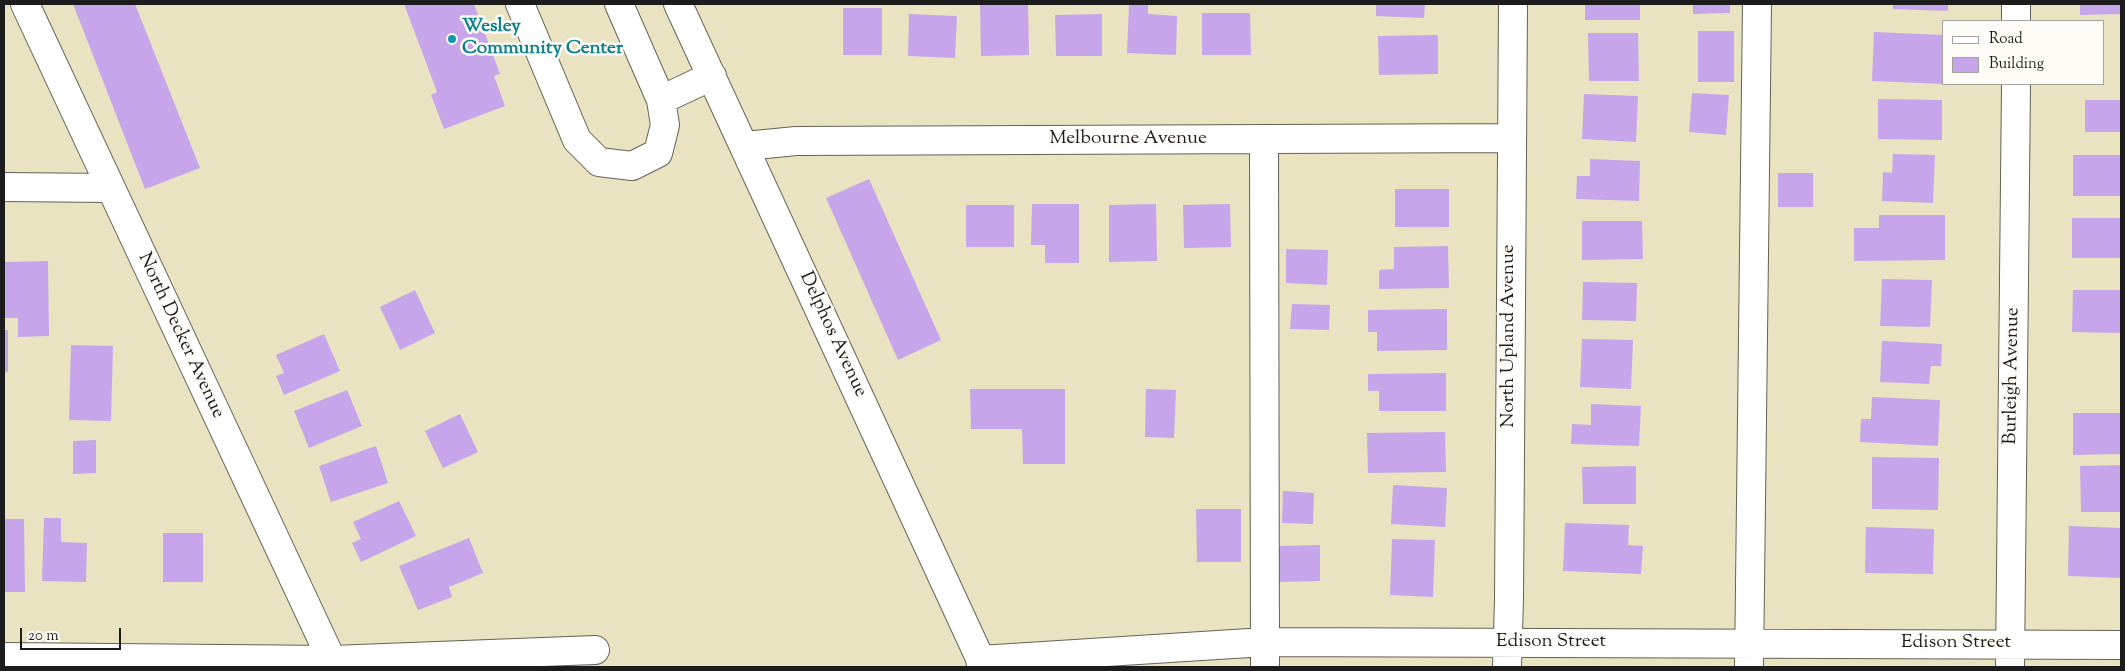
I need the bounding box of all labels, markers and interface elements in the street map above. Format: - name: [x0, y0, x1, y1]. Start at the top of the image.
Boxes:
- place label: Wesley Community Center: [462, 17, 623, 61]
- legend: [1942, 20, 2105, 85]
- text: Road: [1989, 29, 2023, 50]
- marker: Wesley Community Center: [446, 33, 458, 45]
- text: Building: [1989, 54, 2044, 75]
- street label: Melbourne Avenue: [1049, 129, 1207, 151]
- street label: North Upland Avenue: [1499, 244, 1521, 428]
- street label: North Decker Avenue: [132, 250, 228, 422]
- street label: Delphos Avenue: [793, 269, 871, 401]
- street label: Burleigh Avenue: [2000, 307, 2026, 445]
- scale bar: [22, 618, 124, 650]
- text: 20 m: [28, 626, 59, 647]
- street label: Edison Street: [1496, 632, 1606, 654]
- street label: Edison Street: [1901, 633, 2011, 655]

